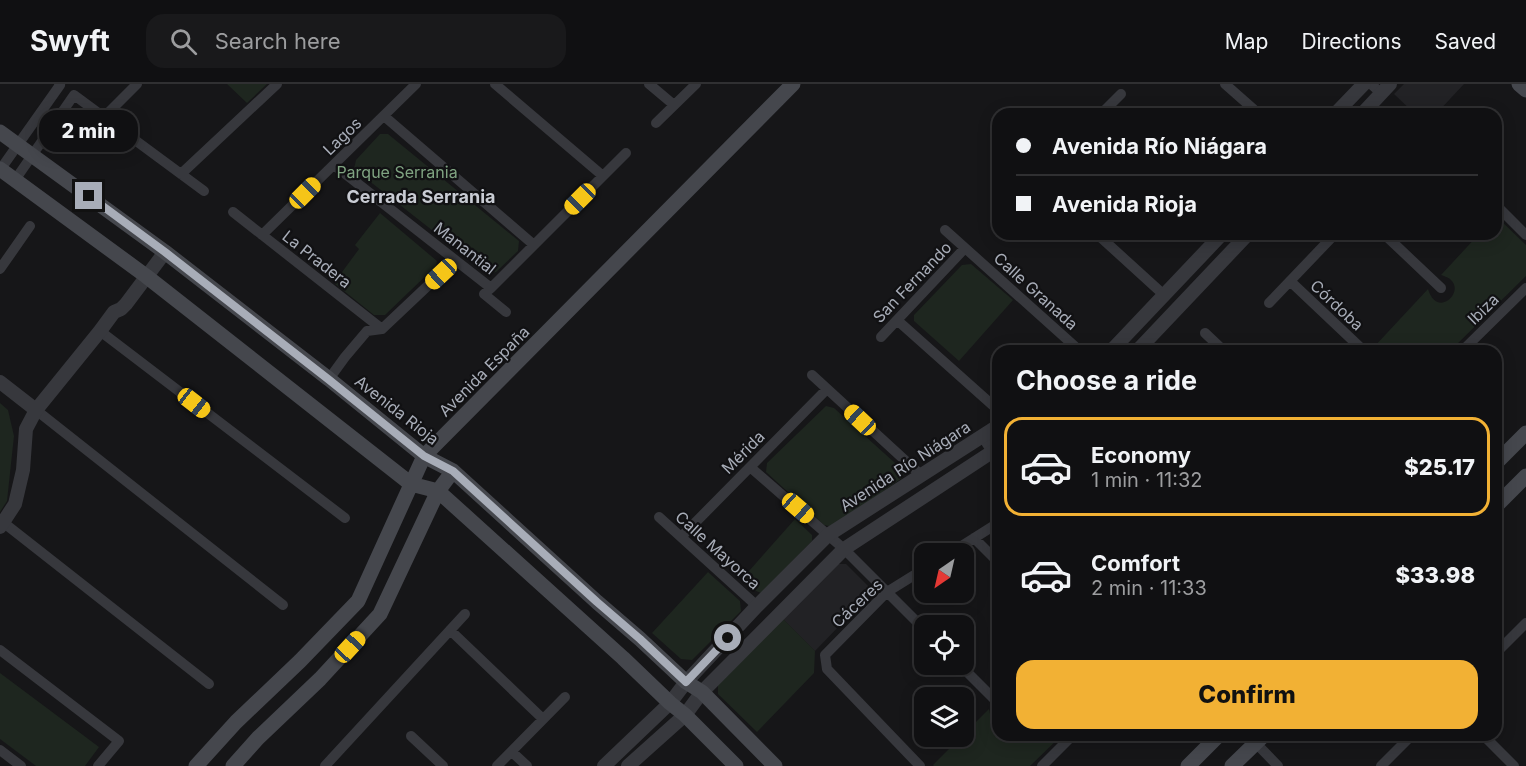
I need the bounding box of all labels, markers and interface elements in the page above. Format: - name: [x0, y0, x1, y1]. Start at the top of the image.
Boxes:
- search box: [146, 14, 566, 68]
- text: Swyft: [30, 24, 110, 58]
- icon: search: [167, 25, 200, 58]
- text: Search here: [215, 28, 340, 54]
- text: Map: [1225, 29, 1268, 54]
- text: Directions: [1301, 29, 1402, 54]
- text: Saved: [1435, 29, 1496, 54]
- callout: 2 min: [40, 109, 138, 151]
- street label: Lagos: [319, 113, 365, 159]
- text: 2 min: [61, 119, 116, 143]
- text: Avenida Río Niágara: [1052, 133, 1267, 159]
- park label: Parque Serrania: [336, 162, 458, 182]
- car: [286, 174, 324, 212]
- car: [561, 180, 599, 218]
- route end: [75, 182, 102, 209]
- district label: Cerrada Serrania: [346, 186, 496, 207]
- text: Avenida Rioja: [1052, 191, 1197, 217]
- street label: Manantial: [430, 218, 500, 278]
- street label: La Pradera: [279, 226, 355, 292]
- street label: San Fernando: [868, 237, 956, 327]
- street label: Calle Granada: [990, 248, 1082, 334]
- car: [422, 255, 460, 293]
- street label: Córdoba: [1306, 275, 1368, 335]
- street label: Ibiza: [1463, 289, 1503, 329]
- street label: Avenida España: [434, 321, 534, 421]
- text: Choose a ride: [1016, 364, 1197, 397]
- street label: Avenida Rioja: [351, 371, 443, 449]
- car: [174, 385, 214, 421]
- car: [841, 401, 879, 439]
- street label: Avenida Río Niágara: [836, 416, 974, 516]
- street label: Mérida: [717, 426, 769, 478]
- icon: car: [1019, 440, 1073, 494]
- text: Economy: [1091, 442, 1191, 468]
- text: $25.17: [1404, 454, 1475, 480]
- text: 1 min · 11:32: [1091, 468, 1203, 492]
- car: [779, 489, 817, 527]
- street label: Calle Mayorca: [671, 507, 765, 593]
- north arrow: [914, 543, 974, 603]
- map controls: [914, 543, 974, 747]
- icon: car: [1019, 548, 1073, 602]
- text: Comfort: [1091, 550, 1180, 576]
- text: $33.98: [1395, 562, 1475, 588]
- street label: Cáceres: [827, 574, 887, 632]
- text: 2 min · 11:33: [1091, 576, 1207, 600]
- button: locate: [914, 615, 974, 675]
- route start: [714, 624, 741, 651]
- car: [331, 628, 369, 666]
- button: Confirm: [1016, 660, 1478, 729]
- button: layers: [914, 687, 974, 747]

